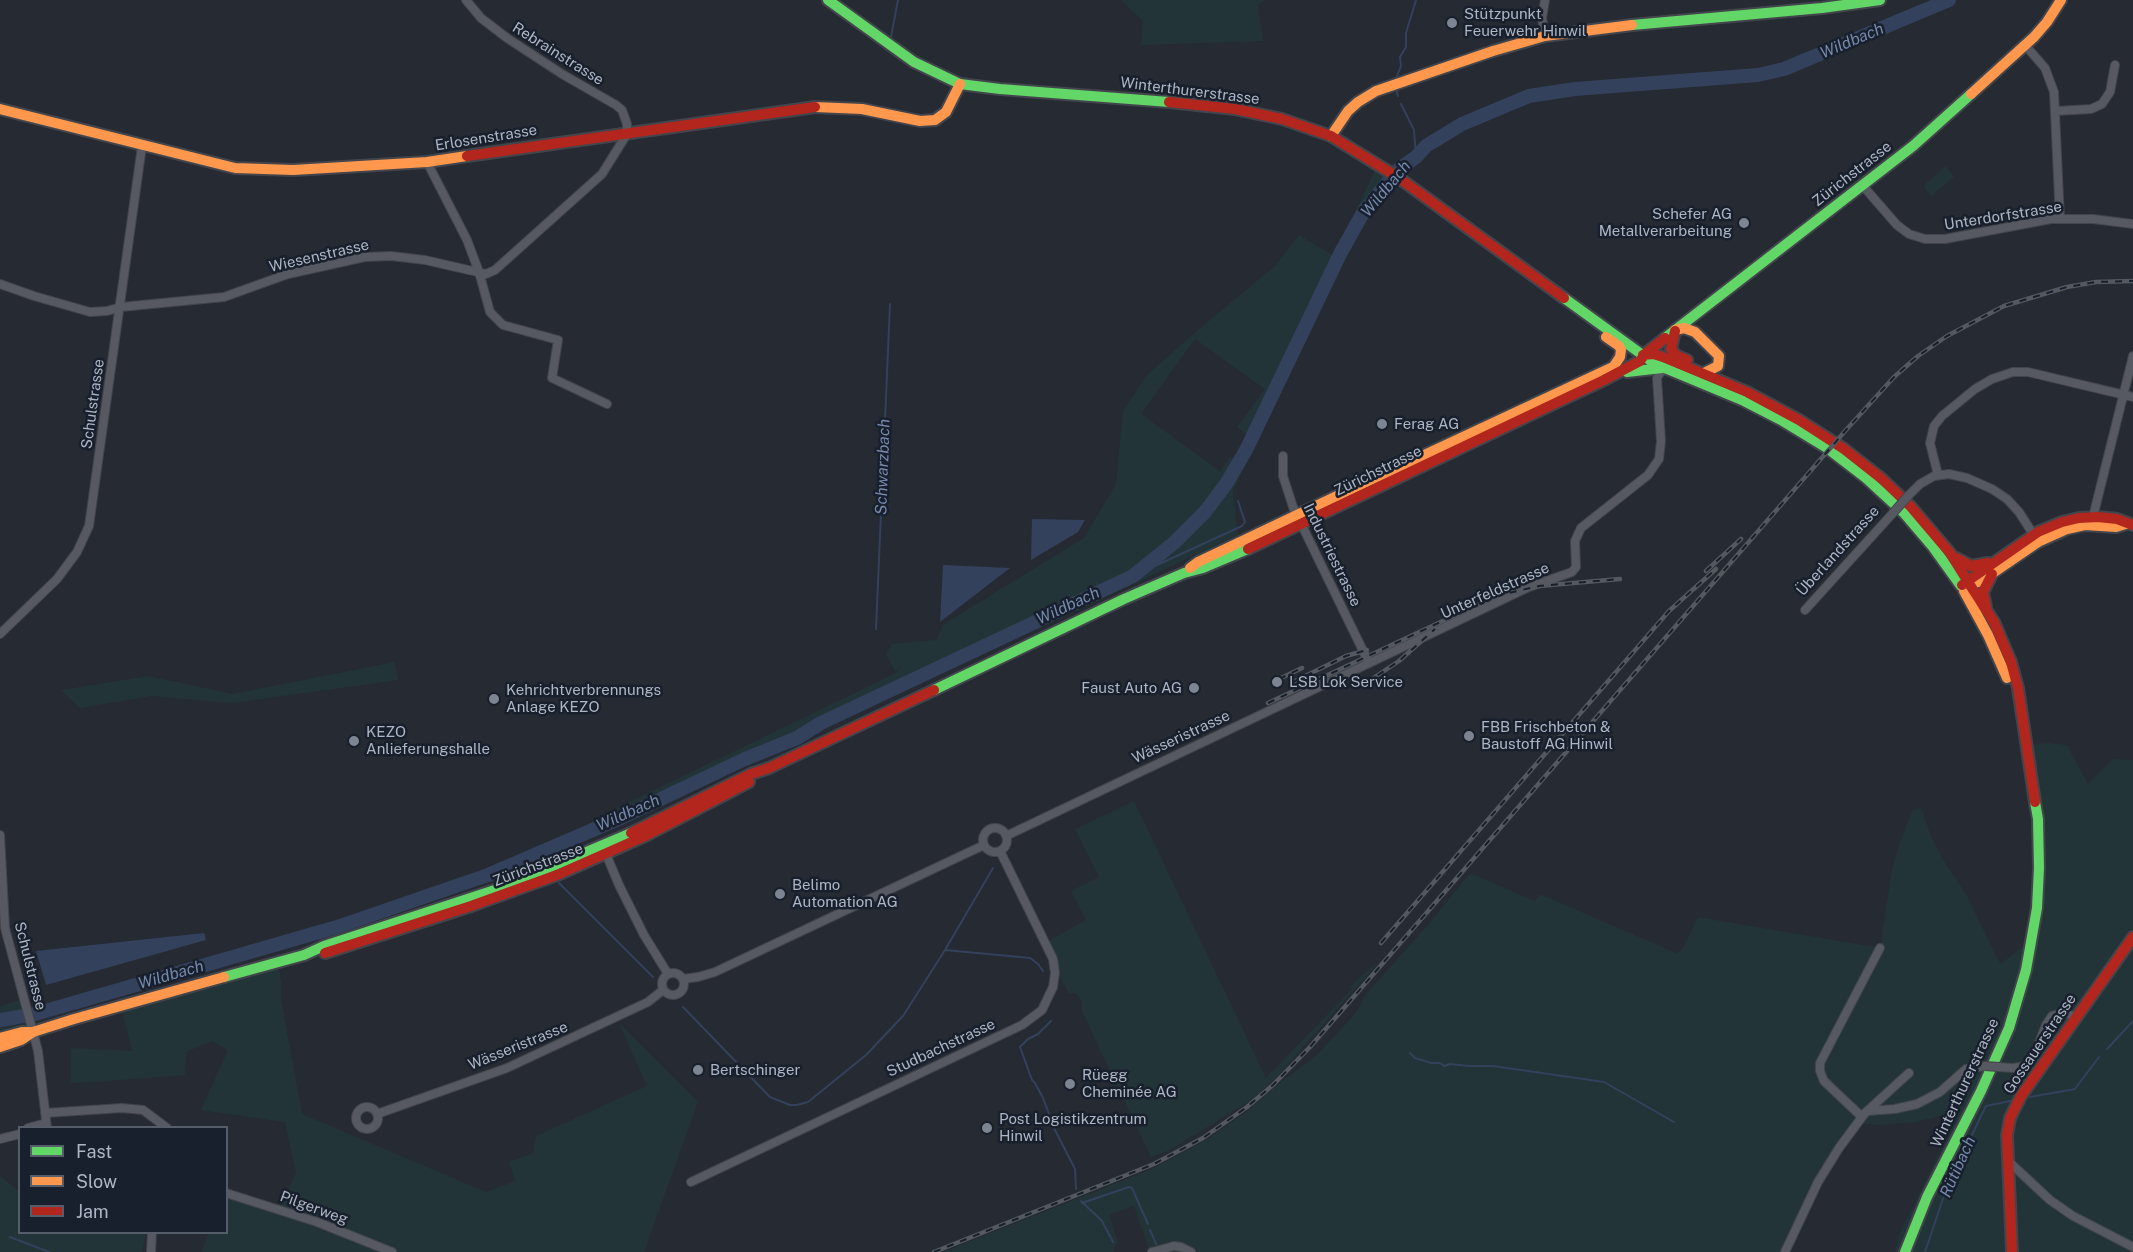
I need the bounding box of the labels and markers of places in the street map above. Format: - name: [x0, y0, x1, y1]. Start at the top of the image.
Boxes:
- place label: Stützpunkt Feuerwehr Hinwil: [1464, 5, 1586, 40]
- marker: Stützpunkt Feuerwehr Hinwil: [1445, 16, 1459, 30]
- place label: Schefer AG Metallverarbeitung: [1599, 205, 1732, 240]
- marker: Schefer AG Metallverarbeitung: [1737, 216, 1751, 230]
- place label: Ferag AG: [1394, 415, 1459, 433]
- marker: Ferag AG: [1375, 417, 1389, 431]
- place label: LSB Lok Service: [1289, 673, 1403, 691]
- marker: LSB Lok Service: [1270, 675, 1284, 689]
- place label: Faust Auto AG: [1081, 679, 1182, 697]
- place label: Kehrichtverbrennungs Anlage KEZO: [506, 681, 661, 716]
- marker: Faust Auto AG: [1187, 681, 1201, 695]
- marker: Kehrichtverbrennungs Anlage KEZO: [487, 692, 501, 706]
- place label: FBB Frischbeton & Baustoff AG Hinwil: [1481, 718, 1613, 753]
- place label: KEZO Anlieferungshalle: [366, 723, 490, 758]
- marker: FBB Frischbeton & Baustoff AG Hinwil: [1462, 729, 1476, 743]
- marker: KEZO Anlieferungshalle: [347, 734, 361, 748]
- place label: Belimo Automation AG: [792, 876, 898, 911]
- marker: Belimo Automation AG: [773, 887, 787, 901]
- place label: Bertschinger: [710, 1061, 800, 1079]
- marker: Bertschinger: [691, 1063, 705, 1077]
- place label: Rüegg Cheminée AG: [1082, 1066, 1177, 1101]
- marker: Rüegg Cheminée AG: [1063, 1077, 1077, 1091]
- place label: Post Logistikzentrum Hinwil: [999, 1110, 1147, 1145]
- marker: Post Logistikzentrum Hinwil: [980, 1121, 994, 1135]

